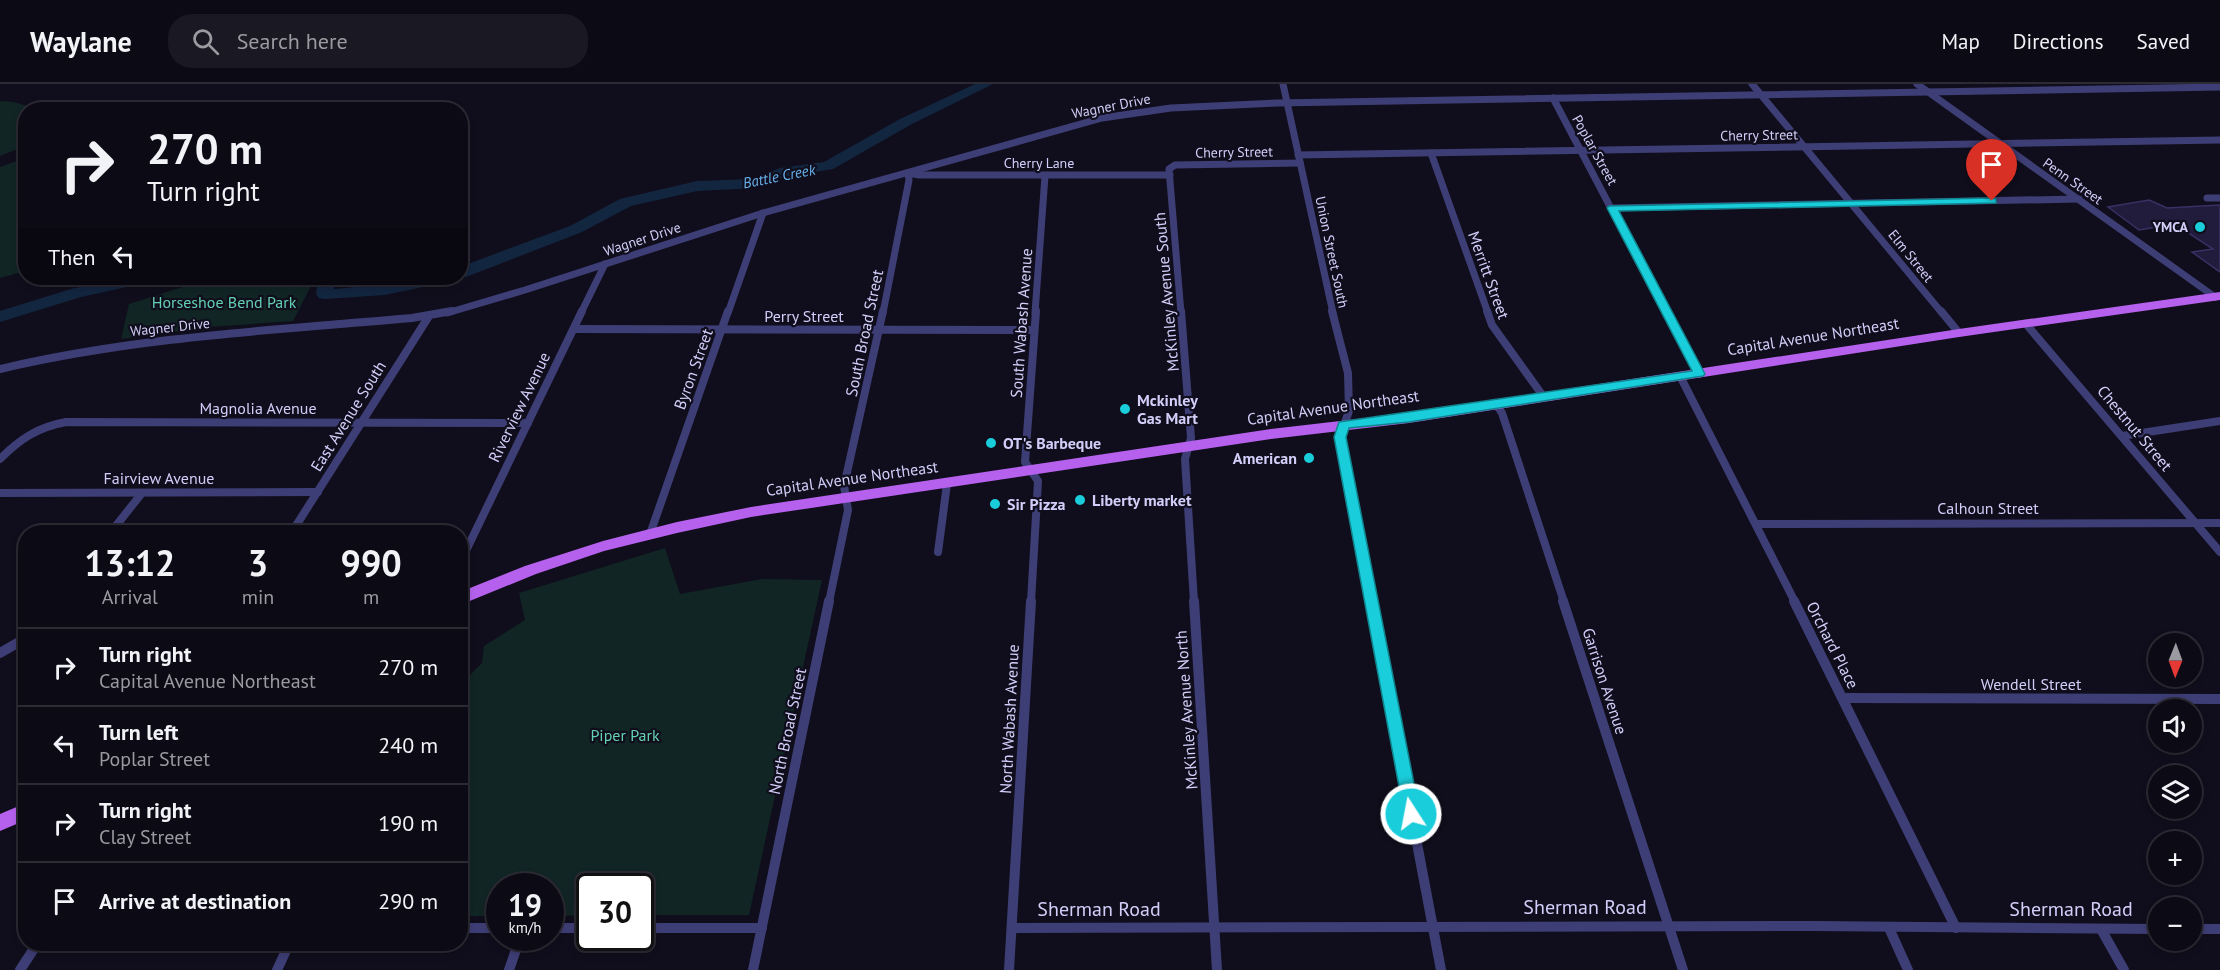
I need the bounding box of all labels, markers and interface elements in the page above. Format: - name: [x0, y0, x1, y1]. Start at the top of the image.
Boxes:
- search box: [168, 14, 588, 68]
- text: Waylane: [30, 23, 132, 60]
- icon: search: [189, 25, 222, 58]
- text: Search here: [237, 27, 348, 55]
- text: Map: [1941, 28, 1980, 55]
- text: Directions: [2013, 28, 2104, 55]
- text: Saved: [2137, 28, 2190, 55]
- street label: Wagner Drive: [1070, 90, 1152, 122]
- street label: Poplar Street: [1568, 112, 1622, 189]
- text: 270 m: [147, 121, 263, 176]
- street label: Cherry Street: [1720, 125, 1798, 145]
- icon: right: [48, 126, 126, 204]
- pin: [1966, 139, 2017, 201]
- street label: Cherry Street: [1195, 142, 1273, 162]
- icon: arrive: [1975, 148, 2008, 181]
- street label: Cherry Lane: [1004, 154, 1074, 172]
- street label: Penn Street: [2039, 154, 2107, 208]
- water label: Battle Creek: [741, 159, 818, 192]
- text: Turn right: [147, 174, 260, 208]
- street label: Union Street South: [1311, 194, 1353, 310]
- street label: McKinley Avenue South: [1149, 211, 1183, 373]
- street label: Wagner Drive: [601, 218, 683, 260]
- place label: YMCA: [2152, 218, 2189, 236]
- marker: YMCA: [2193, 220, 2207, 234]
- street label: Elm Street: [1884, 226, 1938, 286]
- street label: Merritt Street: [1464, 228, 1514, 322]
- icon: left: [107, 240, 140, 273]
- text: Then: [48, 243, 95, 271]
- street label: South Wabash Avenue: [1006, 247, 1036, 399]
- street label: South Broad Street: [841, 267, 887, 398]
- park label: Horseshoe Bend Park: [152, 292, 297, 312]
- street label: Perry Street: [764, 306, 844, 326]
- street label: Capital Avenue Northeast: [1726, 312, 1901, 359]
- street label: Wagner Drive: [129, 314, 211, 340]
- street label: Byron Street: [669, 325, 717, 412]
- street label: Riverview Avenue: [484, 349, 554, 465]
- street label: East Avenue South: [306, 357, 390, 475]
- street label: Chestnut Street: [2093, 381, 2177, 476]
- street label: Capital Avenue Northeast: [1246, 385, 1421, 429]
- place label: Mckinley Gas Mart: [1137, 390, 1198, 428]
- street label: Magnolia Avenue: [199, 398, 317, 418]
- marker: Mckinley Gas Mart: [1118, 402, 1132, 416]
- place label: OT's Barbeque: [1003, 433, 1101, 453]
- marker: OT's Barbeque: [984, 436, 998, 450]
- place label: American: [1233, 448, 1297, 468]
- marker: American: [1302, 451, 1316, 465]
- street label: Capital Avenue Northeast: [765, 456, 940, 500]
- street label: Fairview Avenue: [104, 468, 215, 488]
- place label: Liberty market: [1092, 490, 1192, 510]
- marker: Liberty market: [1073, 493, 1087, 507]
- place label: Sir Pizza: [1007, 494, 1066, 514]
- marker: Sir Pizza: [988, 497, 1002, 511]
- street label: Calhoun Street: [1937, 498, 2039, 518]
- text: 13:12: [84, 539, 176, 586]
- text: 3: [248, 539, 268, 586]
- text: 990: [341, 539, 402, 586]
- text: Arrival: [102, 584, 158, 610]
- text: min: [242, 584, 274, 610]
- text: m: [363, 584, 379, 610]
- street label: Orchard Place: [1802, 598, 1864, 692]
- street label: Garrison Avenue: [1578, 625, 1632, 737]
- street label: McKinley Avenue North: [1170, 630, 1202, 790]
- north arrow: [2148, 633, 2202, 687]
- map controls: [2148, 633, 2202, 951]
- text: Turn right: [99, 640, 191, 668]
- street label: North Wabash Avenue: [995, 644, 1023, 794]
- icon: right: [48, 651, 81, 684]
- text: 270 m: [378, 653, 438, 681]
- street label: North Broad Street: [764, 665, 810, 796]
- text: Capital Avenue Northeast: [99, 668, 316, 694]
- street label: Wendell Street: [1981, 674, 2082, 694]
- button: sound: [2148, 699, 2202, 753]
- text: Turn left: [99, 718, 179, 746]
- park label: Piper Park: [590, 725, 660, 745]
- icon: left: [48, 729, 81, 762]
- text: 240 m: [378, 731, 438, 759]
- text: Poplar Street: [99, 746, 210, 772]
- button: layers: [2148, 765, 2202, 819]
- position arrow: [1379, 782, 1443, 846]
- text: Turn right: [99, 796, 191, 824]
- icon: right: [48, 807, 81, 840]
- text: 190 m: [378, 809, 438, 837]
- text: Clay Street: [99, 824, 191, 850]
- button: +: [2148, 831, 2202, 885]
- speed limit sign: 30: [576, 873, 654, 951]
- icon: arrive: [48, 885, 81, 918]
- text: 19: [508, 885, 542, 924]
- text: Arrive at destination: [99, 887, 291, 915]
- text: 290 m: [378, 887, 438, 915]
- street label: Sherman Road: [1523, 894, 1647, 920]
- street label: Sherman Road: [1037, 896, 1161, 922]
- street label: Sherman Road: [2009, 896, 2133, 922]
- button: −: [2148, 897, 2202, 951]
- text: km/h: [509, 918, 541, 937]

